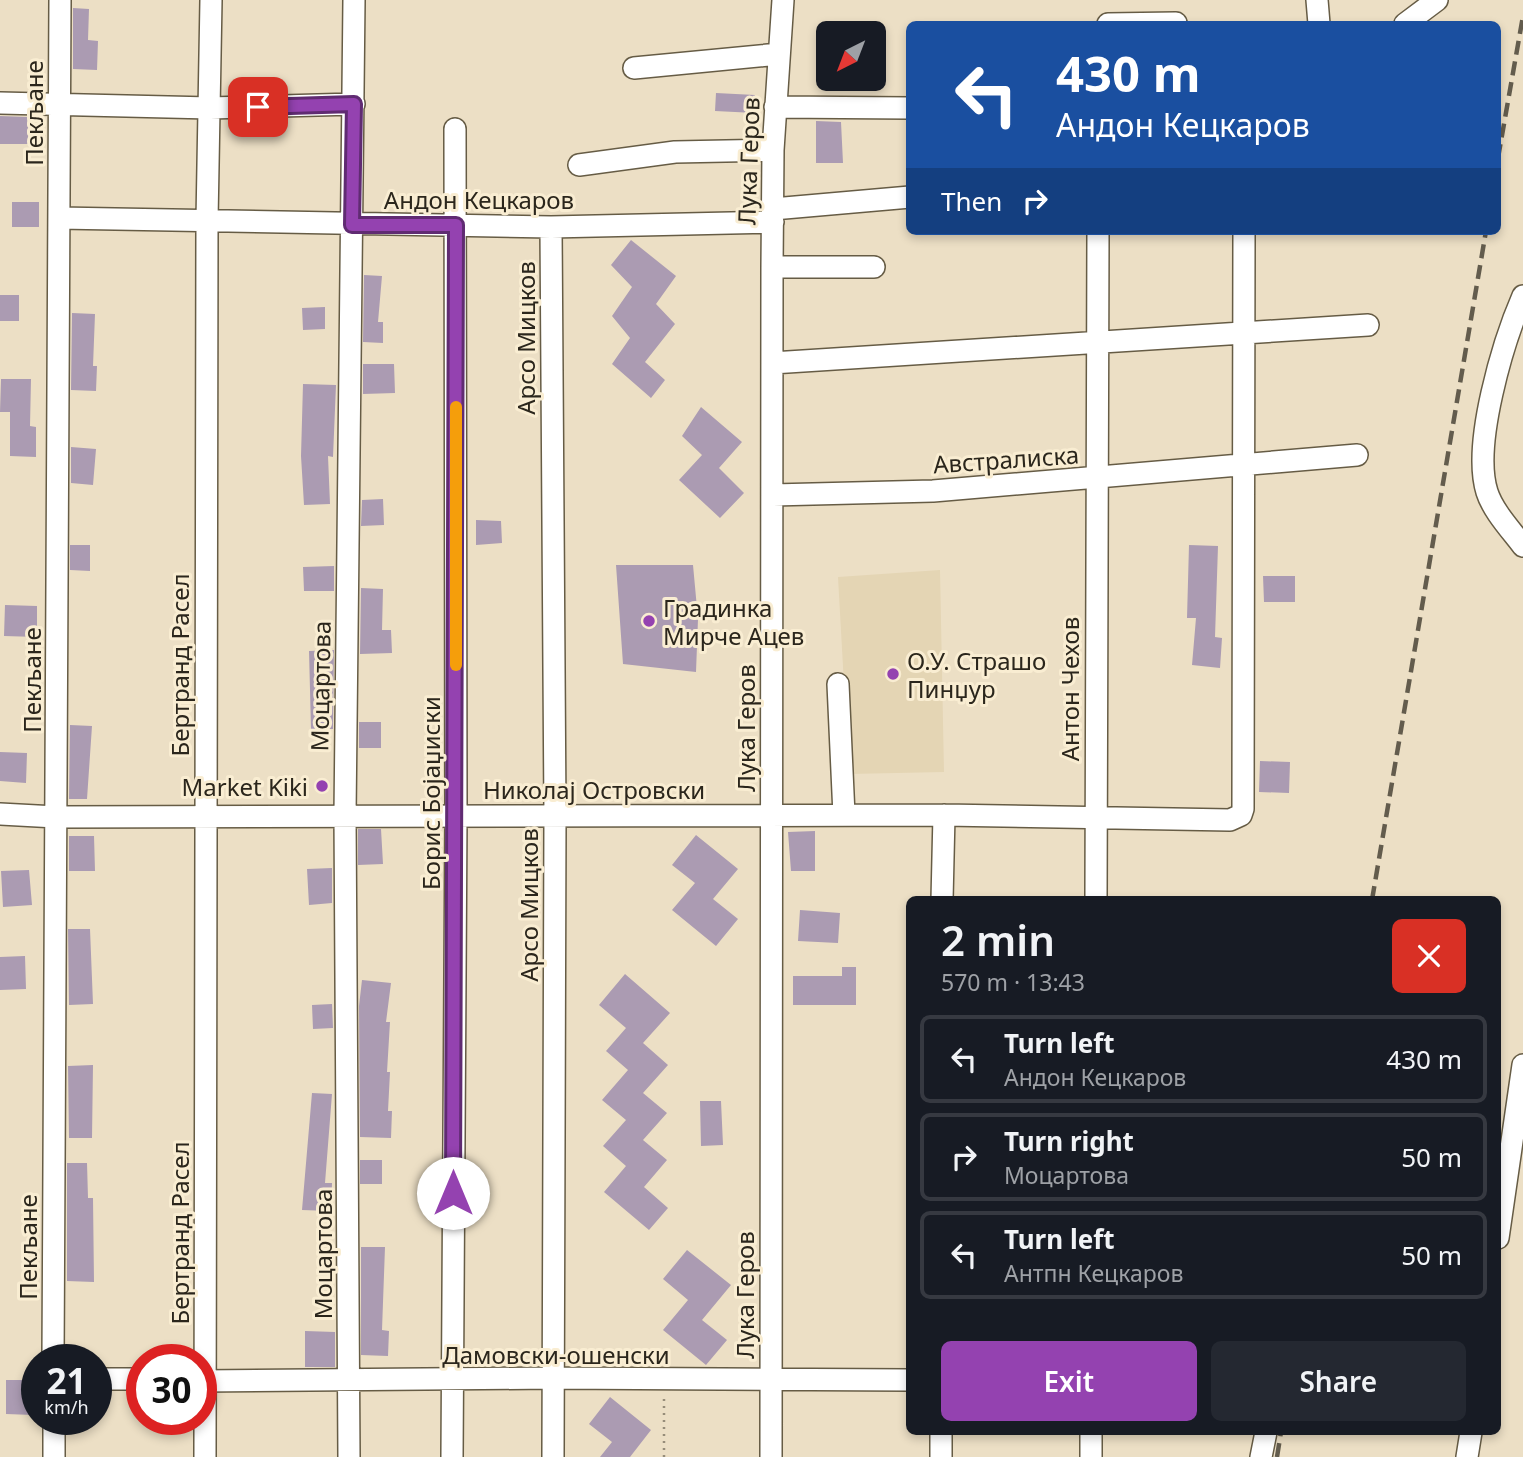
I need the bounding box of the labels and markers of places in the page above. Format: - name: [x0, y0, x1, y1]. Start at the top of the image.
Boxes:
- pin: [228, 77, 288, 137]
- place label: Градинка Мирче Ацев: [663, 591, 804, 652]
- marker: Градинка Мирче Ацев: [641, 613, 657, 629]
- place label: О.У. Страшо Пинџур: [907, 644, 1046, 705]
- marker: О.У. Страшо Пинџур: [885, 666, 901, 682]
- place label: Market Kiki: [182, 770, 308, 803]
- marker: Market Kiki: [314, 778, 330, 794]

